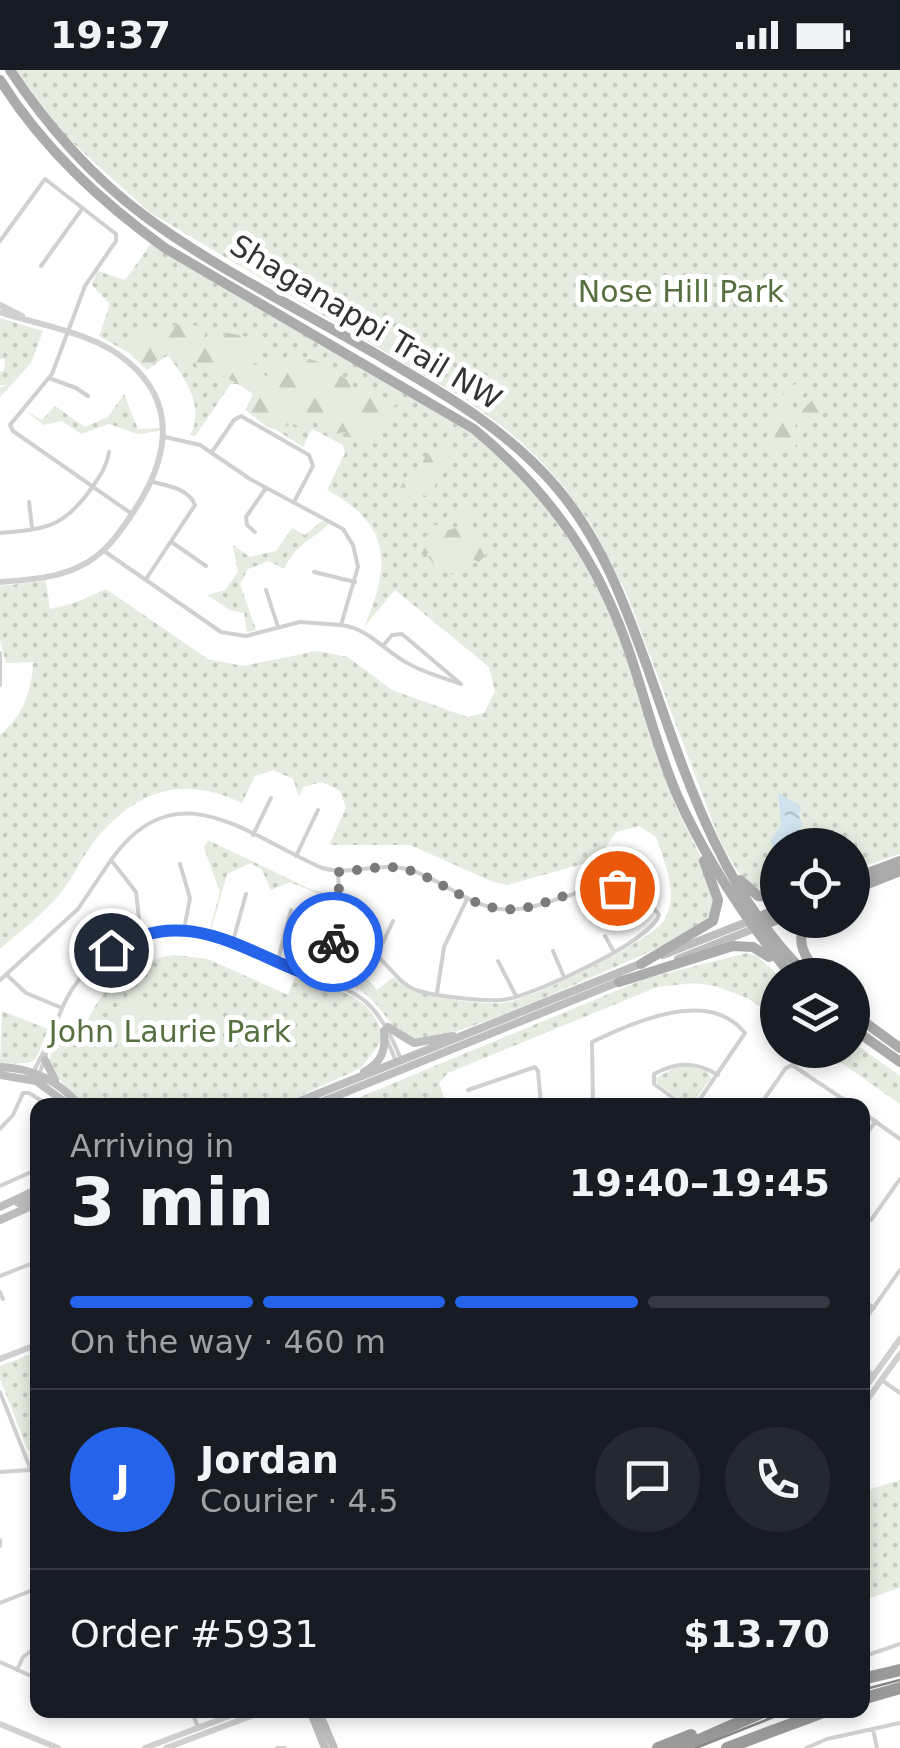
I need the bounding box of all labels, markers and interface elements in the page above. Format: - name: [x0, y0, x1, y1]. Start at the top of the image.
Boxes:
- text: 19:37: [50, 13, 171, 57]
- street label: Shaganappi Trail NW: [224, 227, 508, 417]
- park label: Nose Hill Park: [578, 274, 785, 309]
- map controls: [760, 828, 870, 1068]
- button: locate: [760, 828, 870, 938]
- pin: [575, 846, 660, 931]
- icon: bag: [590, 861, 645, 916]
- courier: [283, 892, 383, 992]
- pin: [69, 908, 154, 993]
- icon: bike: [306, 915, 361, 970]
- icon: home: [84, 923, 139, 978]
- button: layers: [760, 958, 870, 1068]
- park label: John Laurie Park: [47, 1014, 292, 1049]
- text: Arriving in: [70, 1127, 234, 1165]
- text: 19:40–19:45: [569, 1161, 830, 1205]
- text: 3 min: [70, 1165, 274, 1240]
- text: On the way · 460 m: [70, 1323, 386, 1361]
- button: chat: [595, 1427, 700, 1532]
- button: phone: [725, 1427, 830, 1532]
- text: Jordan: [200, 1438, 339, 1482]
- text: J: [115, 1457, 130, 1501]
- text: Courier · 4.5: [200, 1482, 399, 1520]
- text: Order #5931: [70, 1612, 319, 1656]
- text: $13.70: [683, 1612, 830, 1656]

